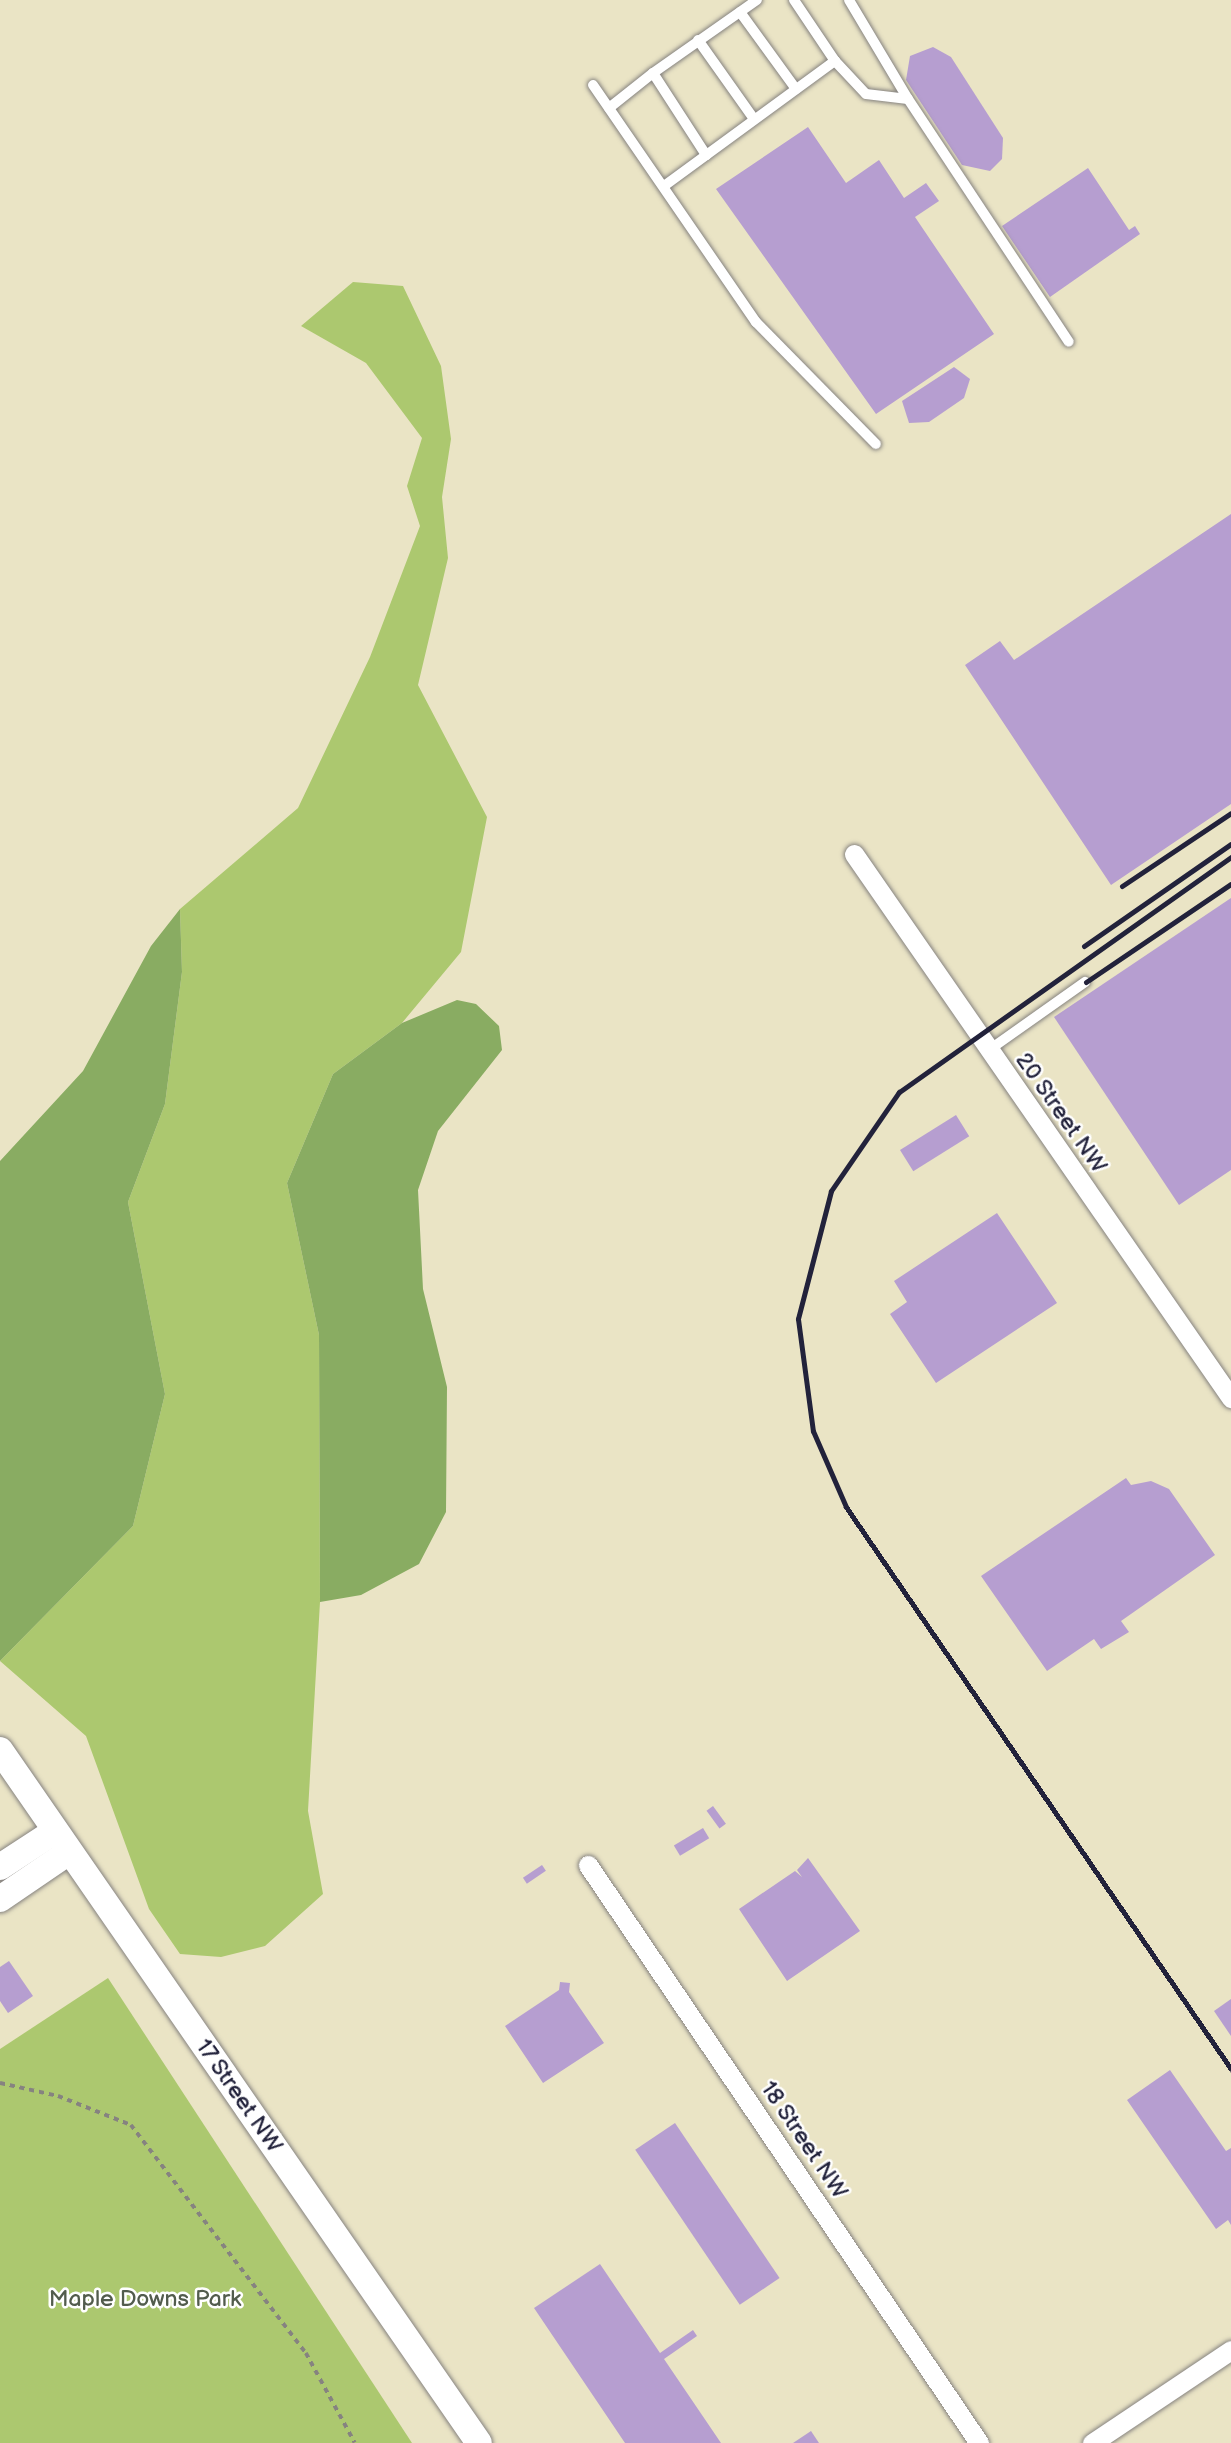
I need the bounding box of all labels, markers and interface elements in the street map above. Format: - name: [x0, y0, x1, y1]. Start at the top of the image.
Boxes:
- street label: 20 Street NW: [1009, 1047, 1113, 1179]
- street label: 17 Street NW: [189, 2033, 289, 2159]
- street label: 18 Street NW: [754, 2076, 854, 2204]
- park label: Maple Downs Park: [49, 2285, 241, 2313]

